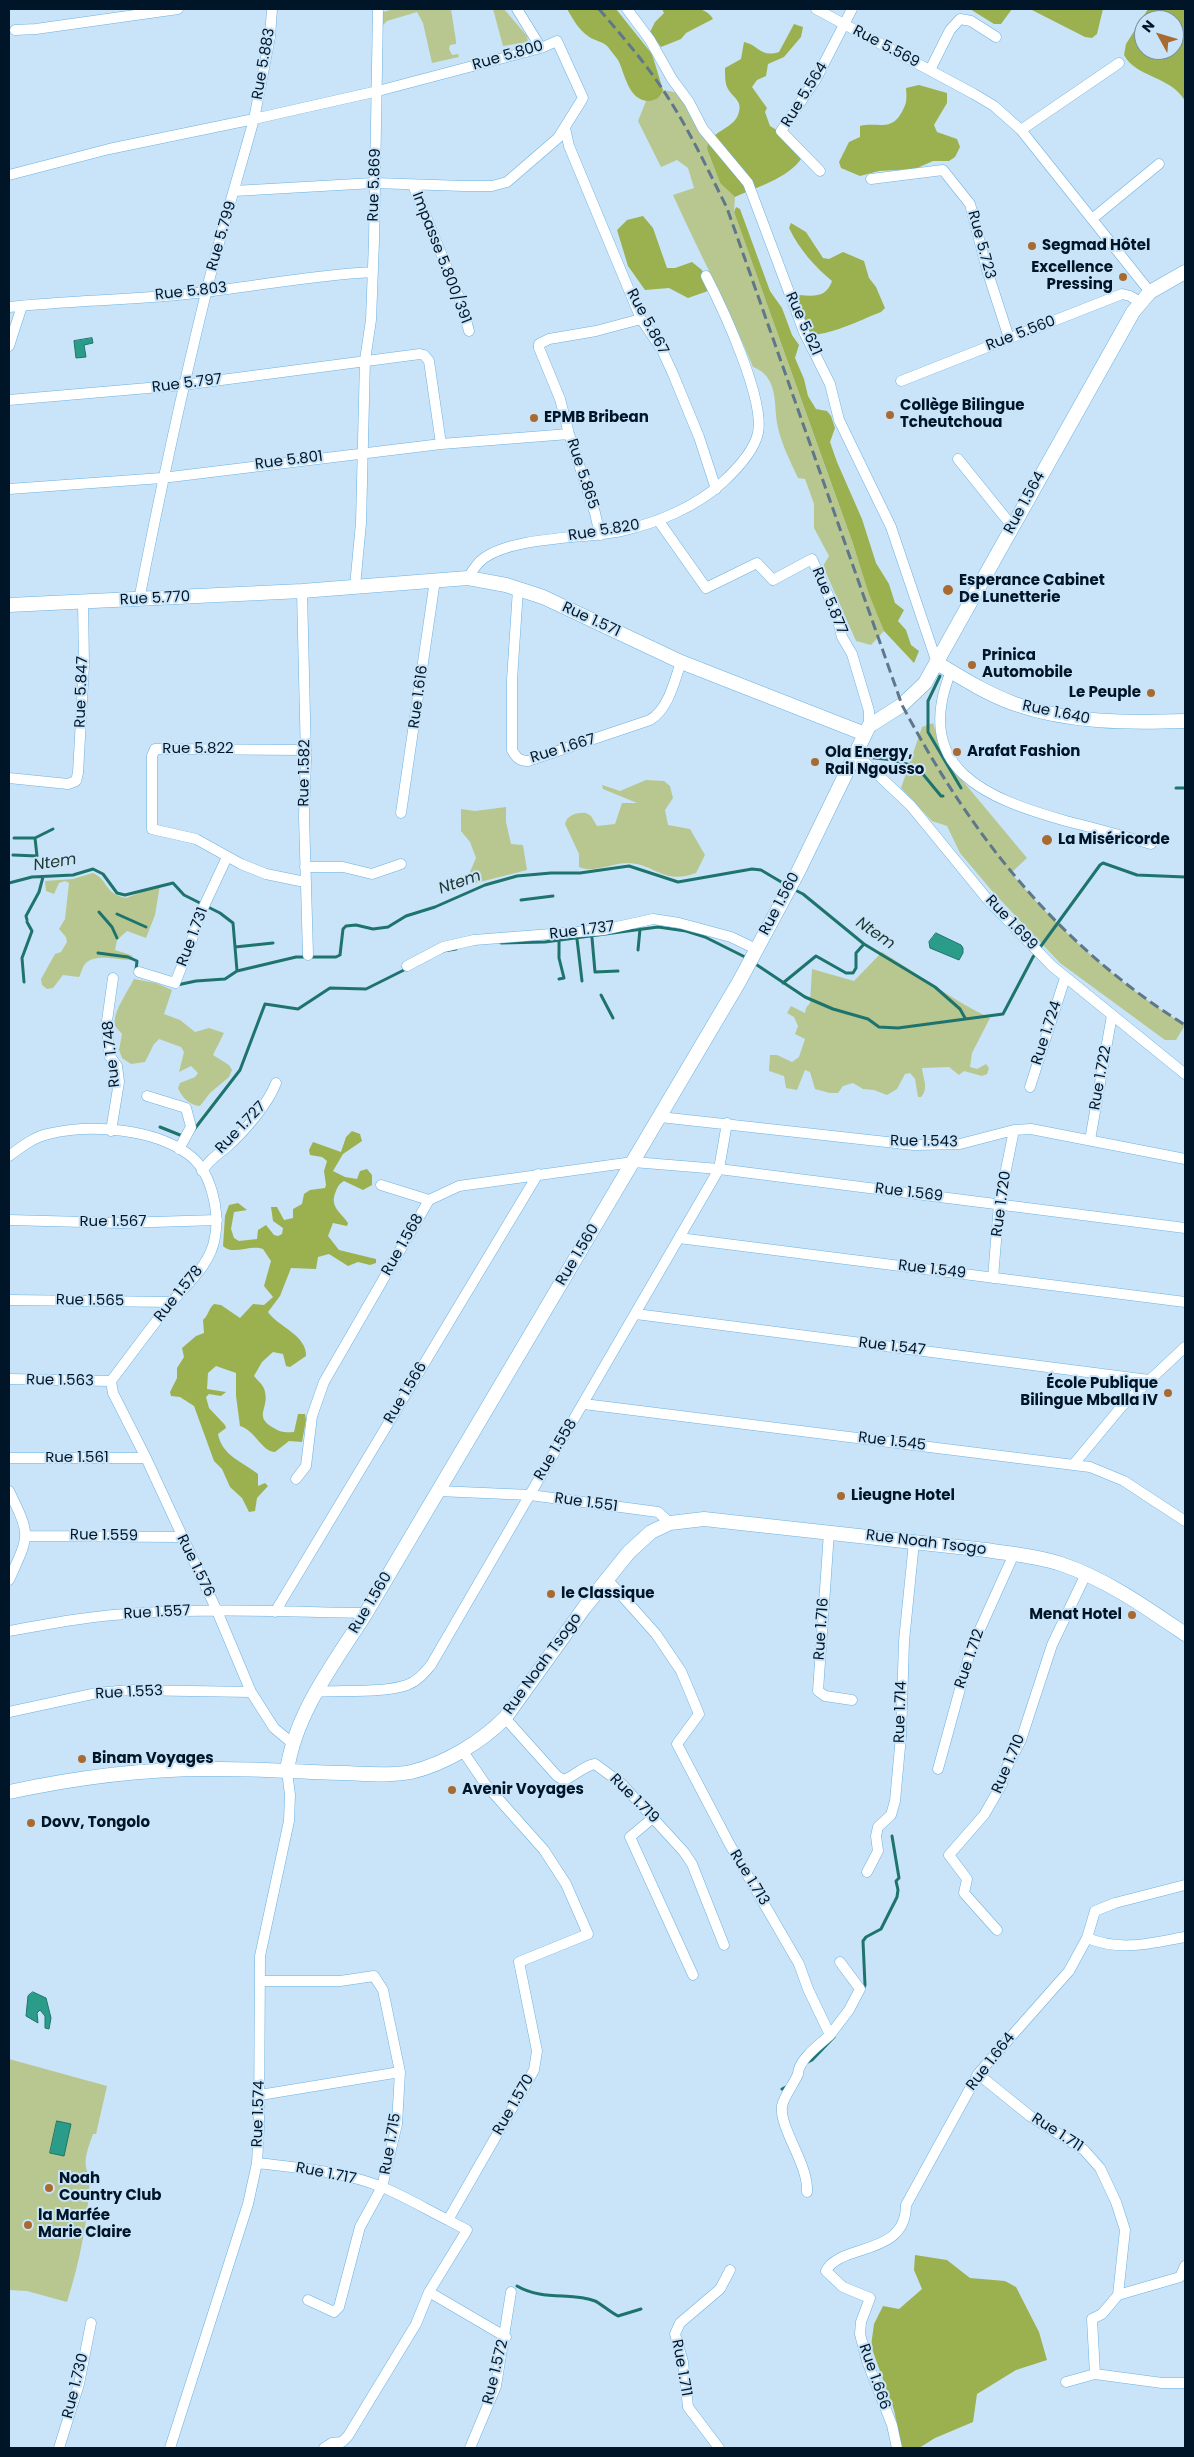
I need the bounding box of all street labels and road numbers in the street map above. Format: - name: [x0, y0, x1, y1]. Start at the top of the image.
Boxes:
- street label: Rue 5.569: [850, 22, 922, 72]
- street label: Rue 5.883: [249, 27, 279, 101]
- street label: Rue 5.800: [470, 37, 546, 75]
- street label: Rue 5.564: [778, 59, 832, 131]
- street label: Rue 5.869: [365, 148, 385, 222]
- street label: Impasse 5.800/391: [408, 190, 474, 326]
- street label: Rue 5.799: [203, 199, 241, 273]
- street label: Rue 5.723: [963, 209, 999, 281]
- street label: Rue 5.803: [154, 279, 228, 305]
- street label: Rue 5.867: [622, 286, 672, 358]
- street label: Rue 5.621: [781, 289, 825, 359]
- street label: Rue 5.560: [984, 313, 1058, 355]
- street label: Rue 5.797: [151, 371, 223, 397]
- street label: Rue 5.865: [562, 437, 602, 511]
- street label: Rue 5.801: [254, 448, 324, 474]
- street label: Rue 1.564: [1001, 469, 1049, 537]
- street label: Rue 5.820: [567, 516, 641, 546]
- street label: Rue 5.877: [807, 565, 851, 637]
- street label: Rue 5.770: [119, 588, 191, 610]
- street label: Rue 1.571: [559, 599, 623, 641]
- street label: Rue 5.847: [72, 656, 92, 728]
- street label: Rue 1.616: [406, 664, 432, 730]
- street label: Rue 1.640: [1021, 697, 1091, 729]
- street label: Rue 1.667: [528, 731, 598, 767]
- street label: Rue 1.582: [295, 739, 315, 807]
- street label: Rue 5.822: [162, 740, 234, 758]
- street label: Rue 1.560: [756, 870, 804, 938]
- street label: Rue 1.699: [981, 892, 1041, 954]
- street label: Rue 1.731: [174, 905, 212, 969]
- street label: Rue 1.737: [549, 918, 615, 944]
- street label: Rue 1.724: [1028, 999, 1066, 1067]
- street label: Rue 1.748: [100, 1020, 124, 1088]
- street label: Rue 1.722: [1086, 1044, 1116, 1112]
- street label: Rue 1.727: [212, 1098, 270, 1158]
- street label: Rue 1.543: [890, 1132, 958, 1152]
- street label: Rue 1.720: [988, 1170, 1016, 1238]
- street label: Rue 1.569: [874, 1180, 944, 1206]
- street label: Rue 1.568: [378, 1211, 428, 1279]
- street label: Rue 1.567: [79, 1213, 147, 1231]
- street label: Rue 1.560: [553, 1221, 603, 1289]
- street label: Rue 1.549: [897, 1257, 967, 1283]
- street label: Rue 1.578: [151, 1262, 207, 1326]
- street label: Rue 1.565: [56, 1291, 124, 1311]
- street label: Rue 1.547: [858, 1334, 926, 1360]
- street label: Rue 1.566: [381, 1359, 431, 1427]
- street label: Rue 1.563: [26, 1371, 94, 1391]
- street label: Rue 1.558: [531, 1416, 581, 1484]
- street label: Rue 1.545: [857, 1429, 927, 1455]
- street label: Rue 1.561: [45, 1449, 109, 1467]
- street label: Rue 1.551: [553, 1490, 619, 1516]
- street label: Rue 1.559: [70, 1526, 138, 1546]
- street label: Rue Noah Tsogo: [865, 1527, 987, 1559]
- street label: Rue 1.576: [172, 1532, 218, 1600]
- street label: Rue 1.560: [346, 1569, 396, 1637]
- street label: Rue 1.716: [811, 1597, 833, 1661]
- street label: Rue 1.557: [123, 1602, 191, 1624]
- street label: Rue Noah Tsogo: [500, 1610, 586, 1718]
- street label: Rue 1.712: [951, 1627, 989, 1691]
- street label: Rue 1.714: [891, 1681, 911, 1743]
- street label: Rue 1.553: [95, 1682, 163, 1704]
- street label: Rue 1.710: [989, 1732, 1029, 1796]
- street label: Rue 1.719: [606, 1771, 662, 1827]
- street label: Rue 1.713: [725, 1847, 773, 1909]
- street label: Rue 1.664: [963, 2029, 1019, 2095]
- street label: Rue 1.570: [489, 2071, 539, 2139]
- street label: Rue 1.574: [249, 2080, 269, 2148]
- street label: Rue 1.711: [1028, 2110, 1086, 2156]
- street label: Rue 1.715: [377, 2112, 405, 2176]
- street label: Rue 1.717: [294, 2159, 358, 2189]
- street label: Rue 1.572: [479, 2338, 513, 2406]
- street label: Rue 1.711: [667, 2338, 695, 2398]
- street label: Rue 1.666: [854, 2342, 894, 2412]
- street label: Rue 1.730: [59, 2352, 93, 2420]

